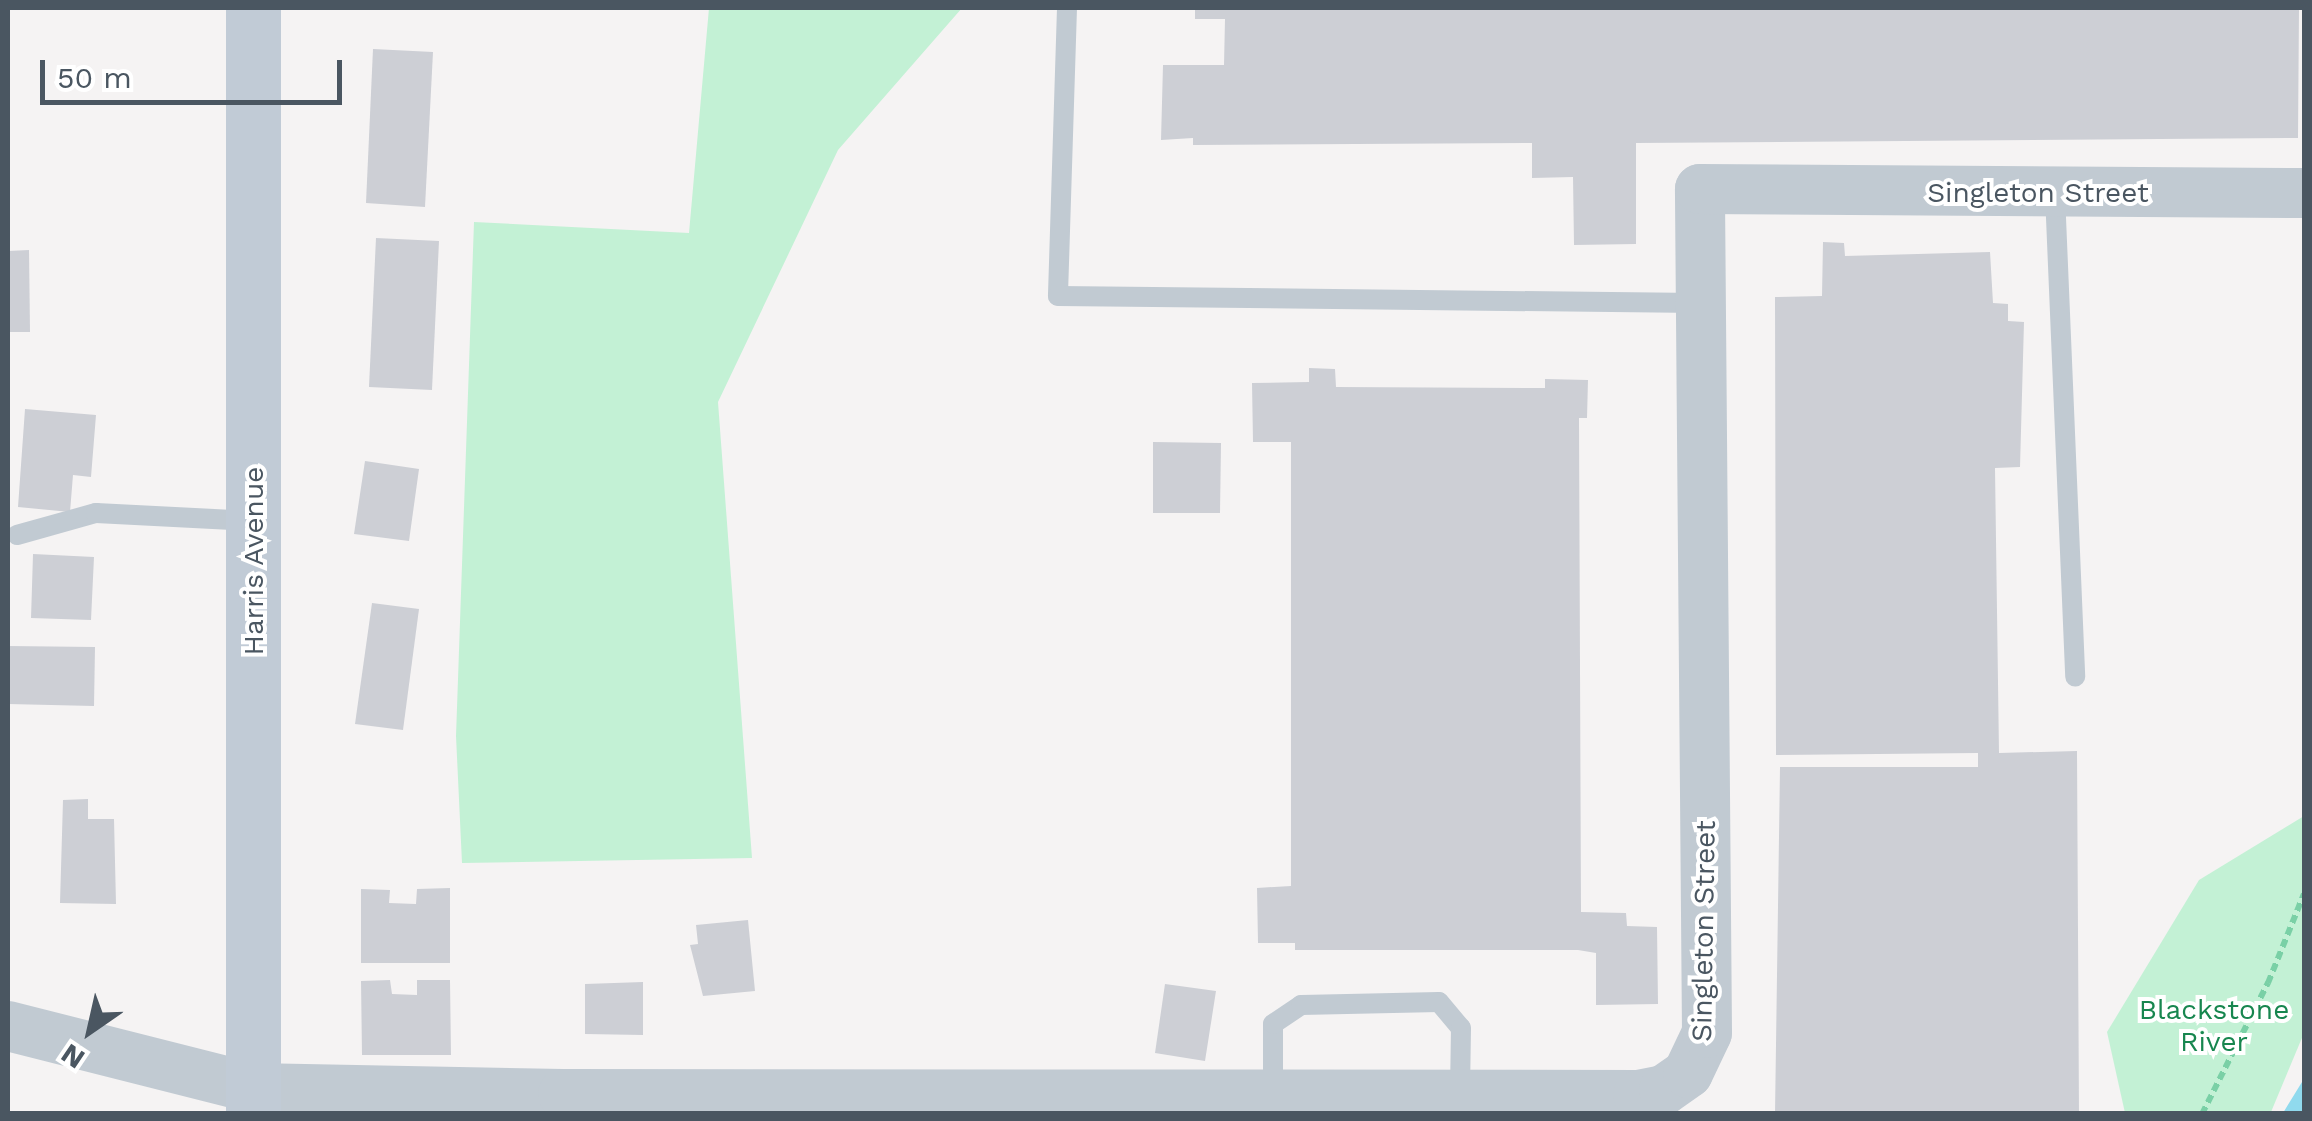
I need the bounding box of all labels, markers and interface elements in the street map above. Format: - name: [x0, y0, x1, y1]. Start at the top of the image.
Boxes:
- scale bar: [45, 40, 348, 102]
- text: 50 m: [57, 60, 132, 95]
- street label: Singleton Street: [1927, 176, 2149, 210]
- street label: Harris Avenue: [237, 466, 271, 656]
- street label: Singleton Street: [1685, 820, 1723, 1042]
- north arrow: [40, 981, 140, 1081]
- park label: Blackstone River: [2139, 993, 2289, 1059]
- text: N: [55, 1037, 91, 1076]

